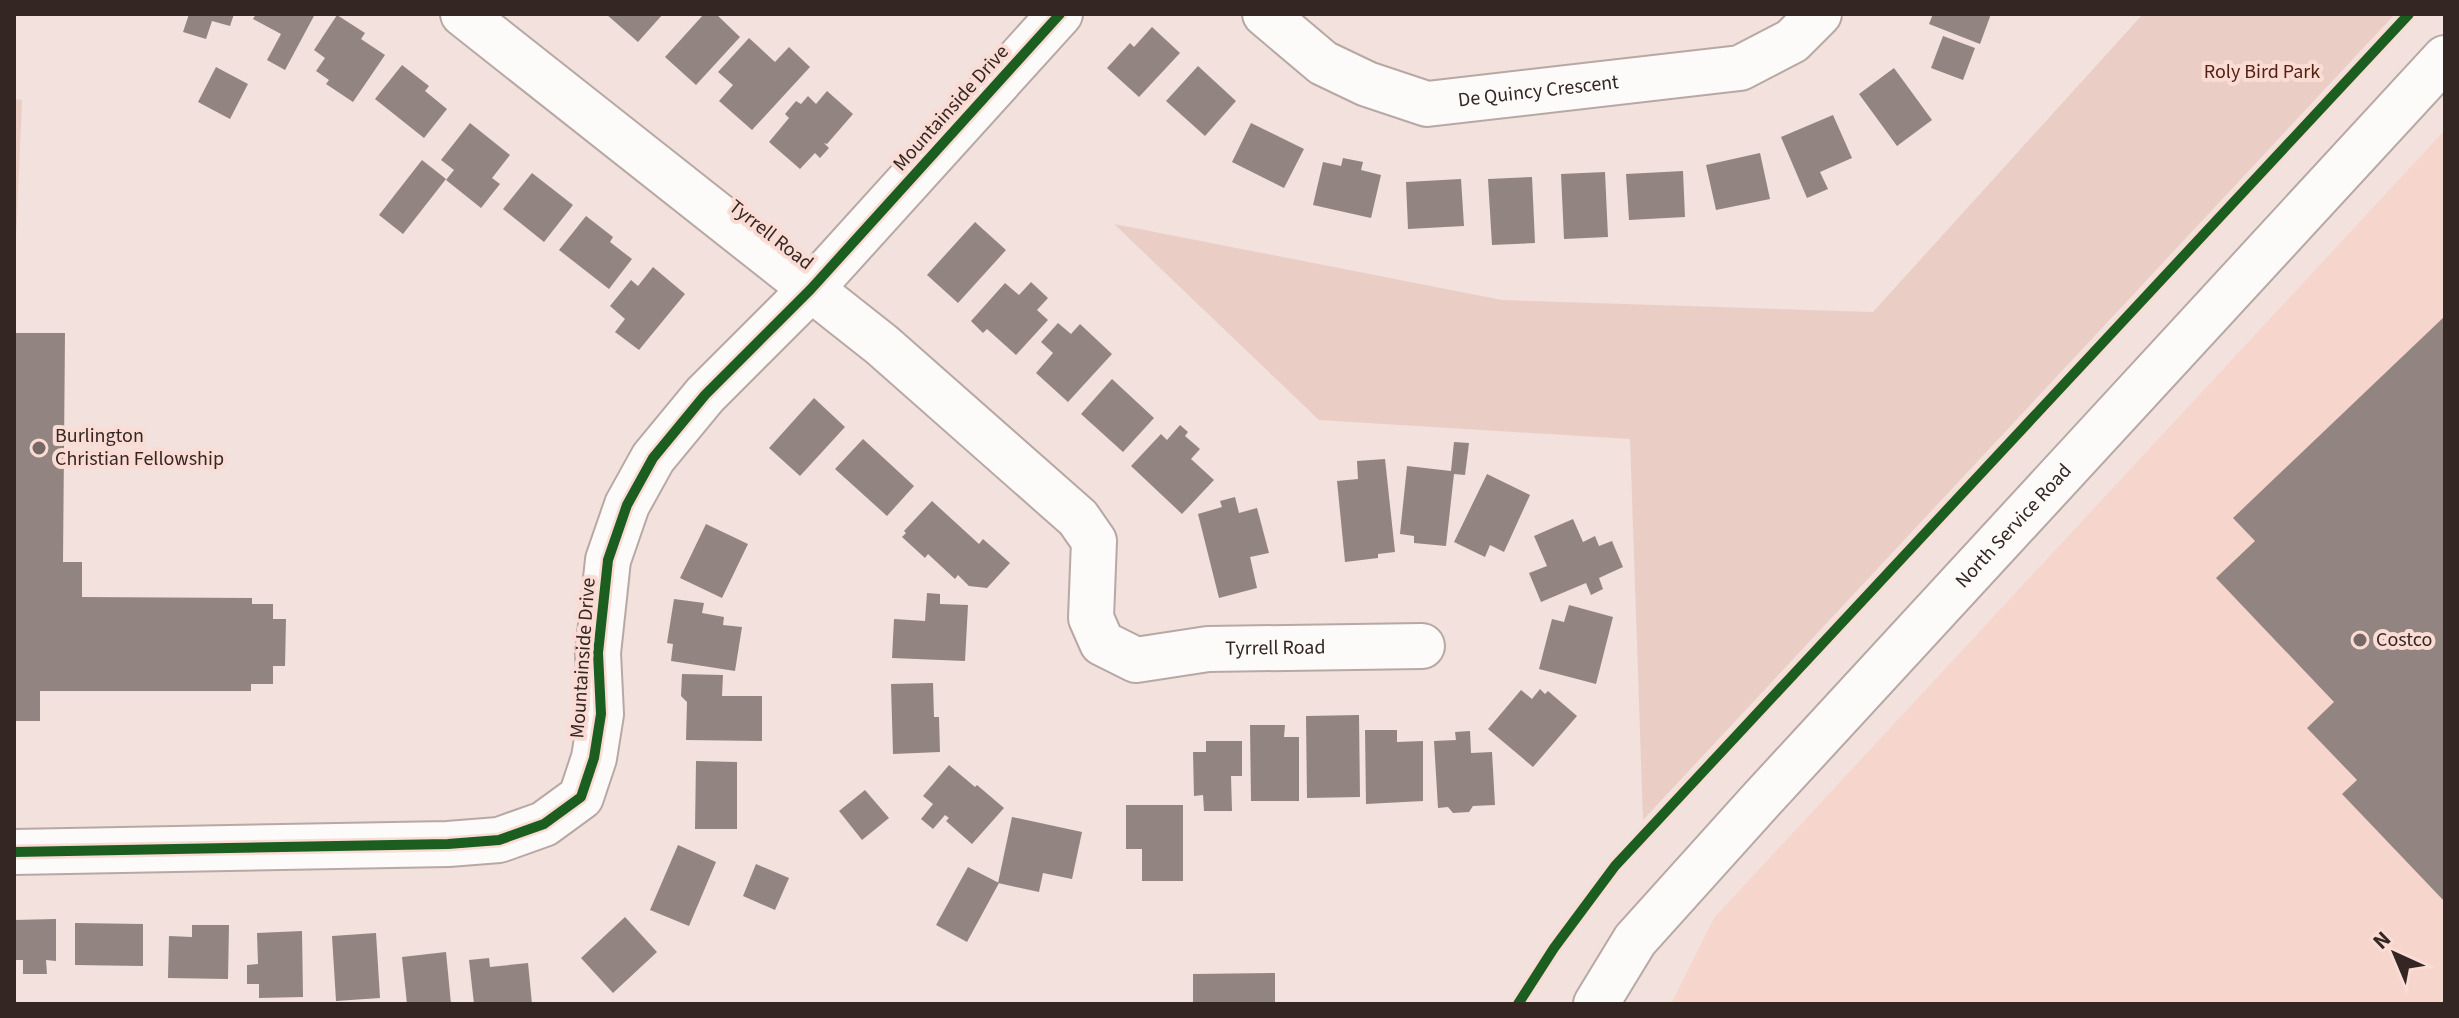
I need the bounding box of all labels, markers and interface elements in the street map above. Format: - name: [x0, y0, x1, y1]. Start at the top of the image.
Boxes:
- street label: Mountainside Drive: [887, 39, 1015, 177]
- park label: Roly Bird Park: [2204, 58, 2320, 86]
- street label: De Quincy Crescent: [1456, 68, 1620, 114]
- street label: Tyrrell Road: [723, 193, 819, 277]
- place label: Burlington Christian Fellowship: [55, 422, 224, 473]
- marker: Burlington Christian Fellowship: [30, 439, 48, 457]
- street label: North Service Road: [1949, 458, 2078, 594]
- street label: Mountainside Drive: [563, 577, 603, 739]
- place label: Costco: [2376, 626, 2432, 654]
- marker: Costco: [2351, 631, 2369, 649]
- street label: Tyrrell Road: [1225, 633, 1326, 663]
- north arrow: [2355, 914, 2435, 994]
- text: N: [2365, 924, 2398, 957]

